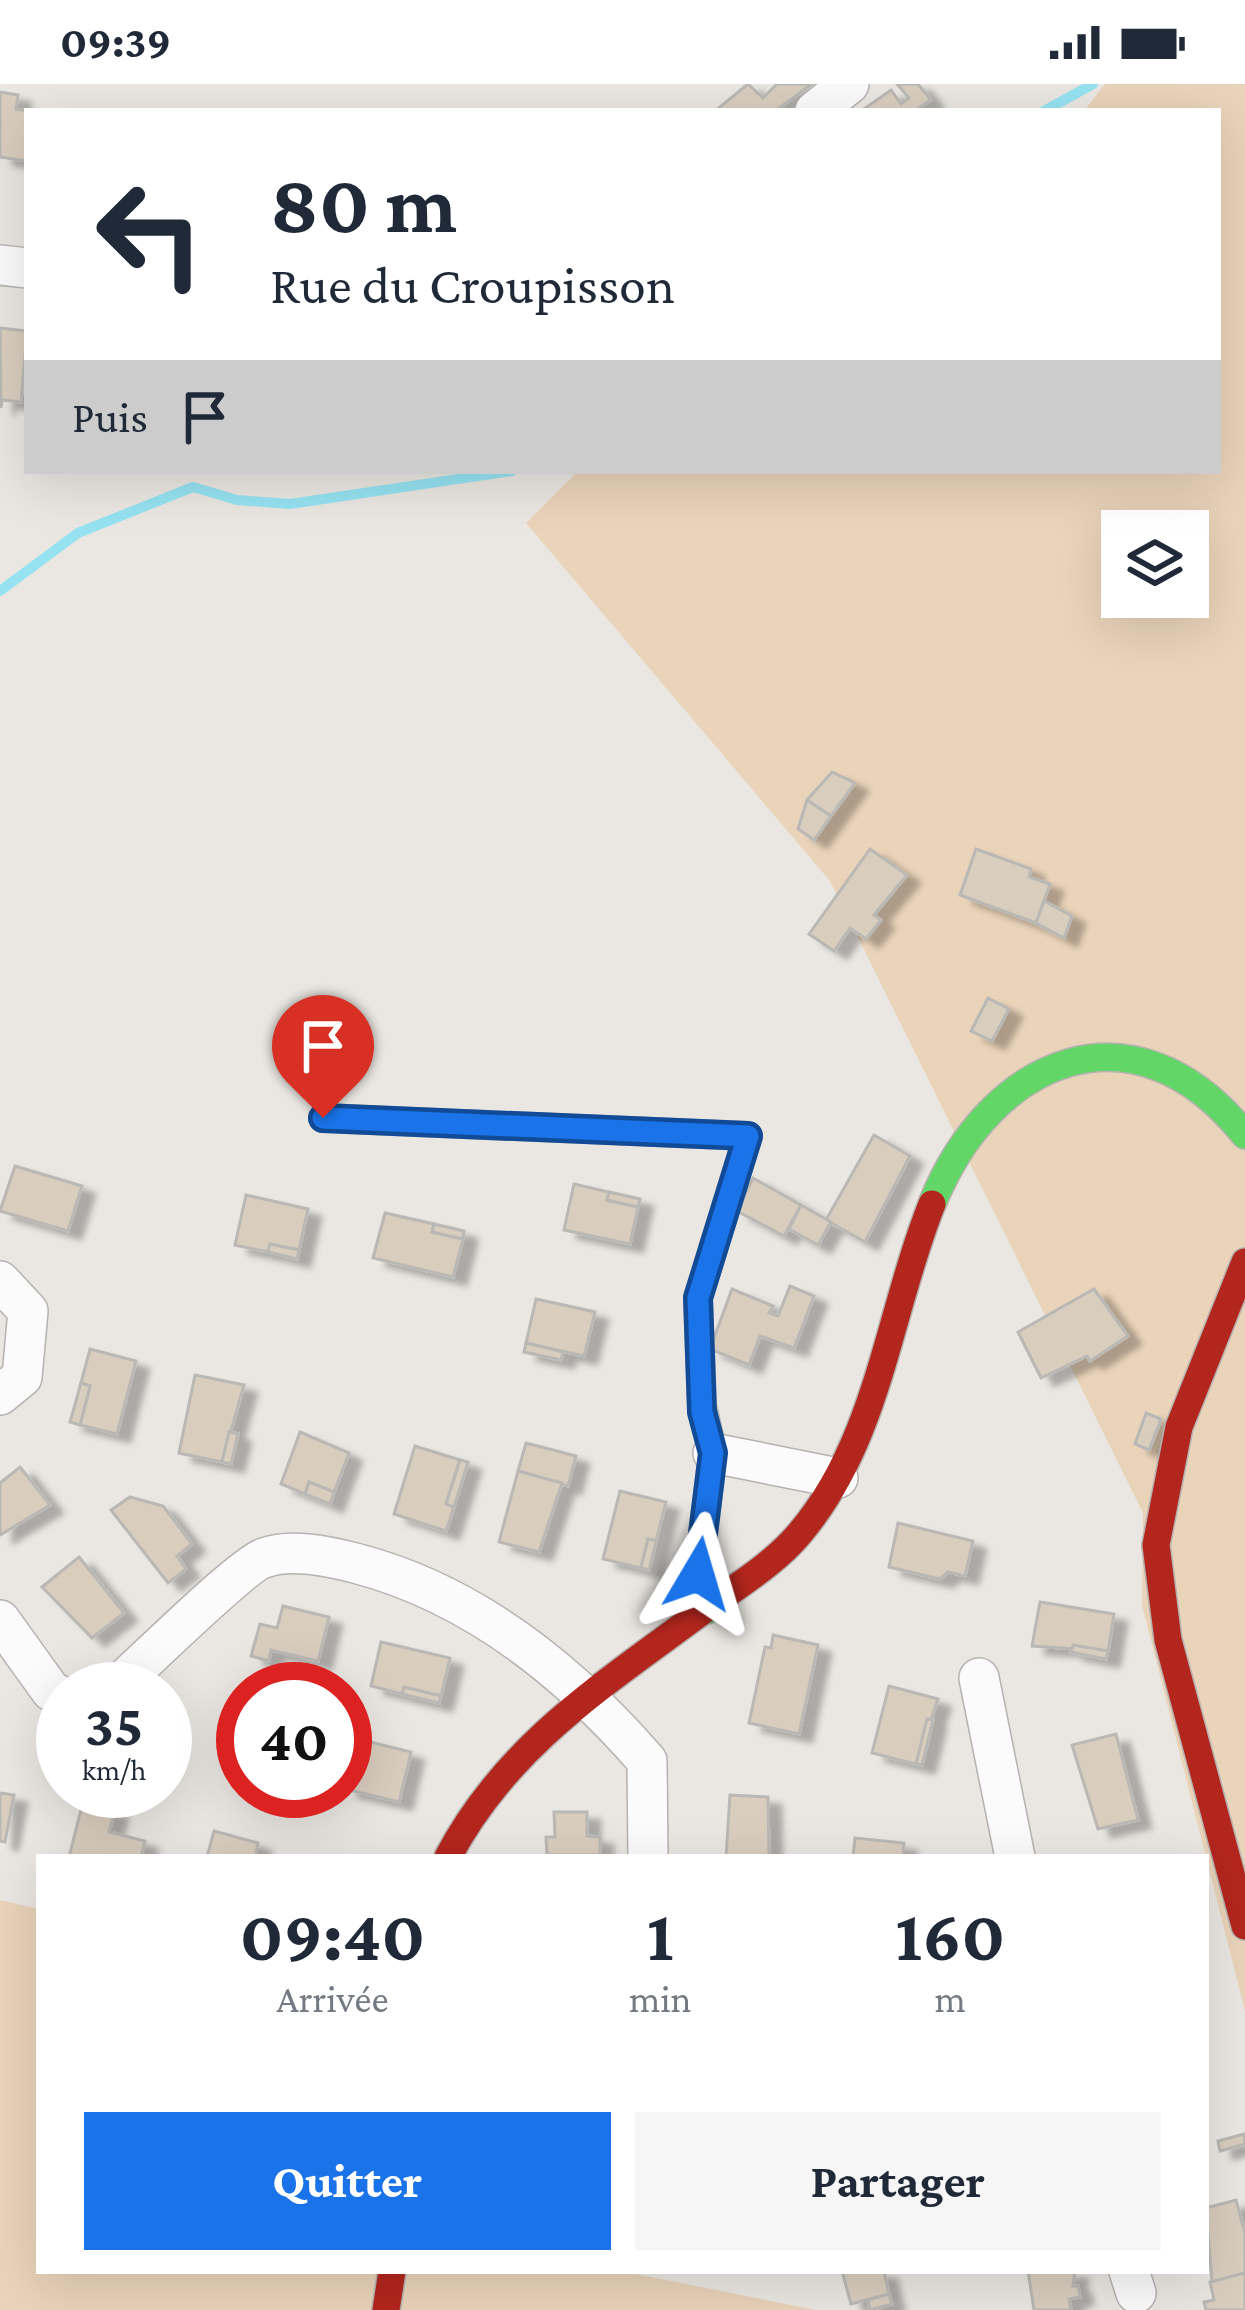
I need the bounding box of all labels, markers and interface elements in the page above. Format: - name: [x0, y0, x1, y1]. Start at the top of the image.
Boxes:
- text: 09:39: [60, 17, 171, 67]
- icon: left: [72, 156, 228, 312]
- text: 80 m: [270, 157, 457, 250]
- text: Rue du Croupisson: [270, 255, 675, 315]
- icon: arrive: [172, 384, 238, 450]
- text: Puis: [72, 392, 148, 442]
- map controls: [1101, 510, 1209, 618]
- button: layers: [1101, 510, 1209, 618]
- pin: [272, 995, 374, 1118]
- icon: arrive: [290, 1013, 356, 1079]
- position arrow: [635, 1511, 761, 1637]
- speed limit sign: 40: [216, 1662, 372, 1818]
- text: 35: [85, 1691, 143, 1758]
- text: km/h: [82, 1753, 146, 1786]
- text: 09:40: [240, 1895, 425, 1975]
- text: 1: [647, 1895, 674, 1975]
- text: 160: [895, 1895, 1005, 1975]
- text: Arrivée: [277, 1977, 389, 2020]
- text: min: [629, 1977, 692, 2020]
- text: m: [935, 1977, 966, 2020]
- button: Quitter: [84, 2112, 611, 2250]
- button: Partager: [635, 2112, 1161, 2250]

